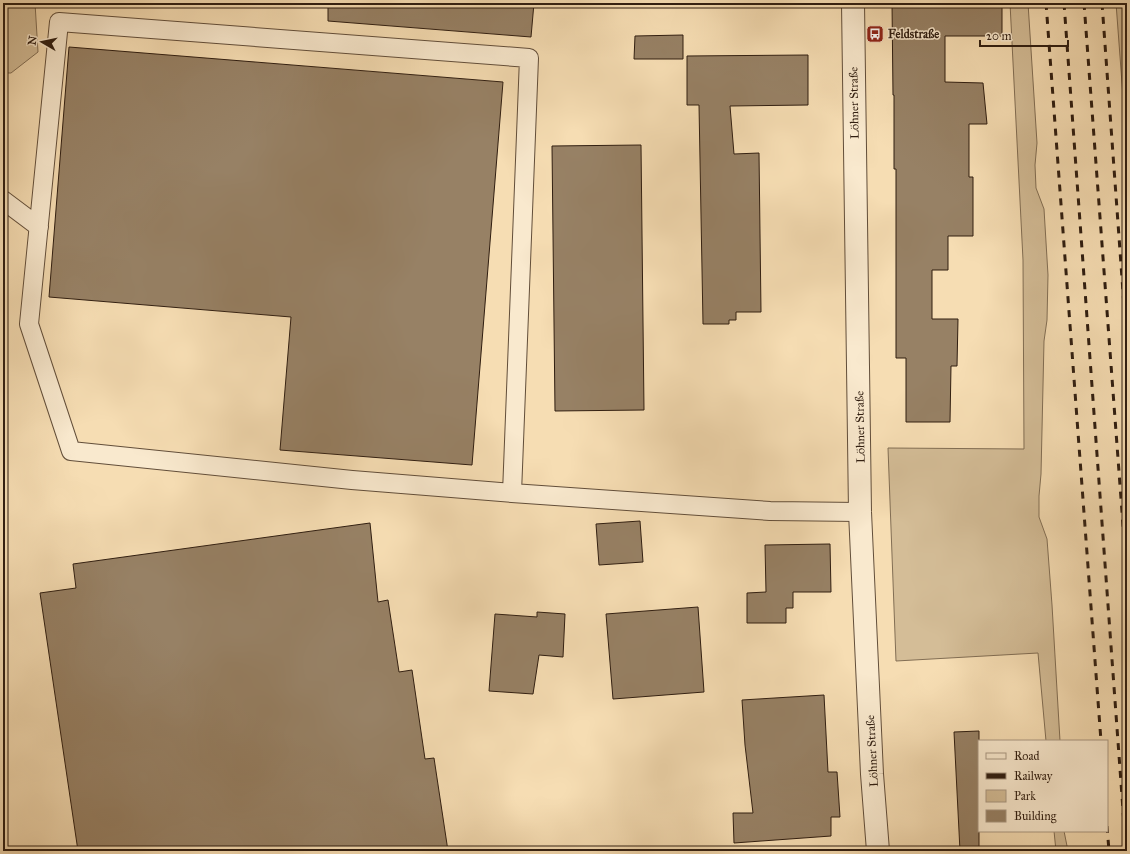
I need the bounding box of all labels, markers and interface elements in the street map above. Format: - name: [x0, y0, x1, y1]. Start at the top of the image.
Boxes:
- north arrow: [22, 22, 62, 62]
- scale bar: [980, 22, 1068, 48]
- bus stop icon: Feldstraße: [865, 24, 885, 44]
- place label: Feldstraße: [888, 27, 939, 41]
- text: 20 m: [986, 29, 1012, 43]
- text: N: [25, 34, 40, 46]
- street label: Löhner Straße: [846, 67, 862, 139]
- street label: Löhner Straße: [852, 391, 868, 463]
- street label: Löhner Straße: [863, 715, 881, 787]
- legend: [978, 740, 1108, 832]
- text: Road: [1014, 749, 1040, 763]
- text: Railway: [1014, 769, 1053, 783]
- text: Park: [1014, 789, 1036, 803]
- text: Building: [1014, 809, 1057, 824]

